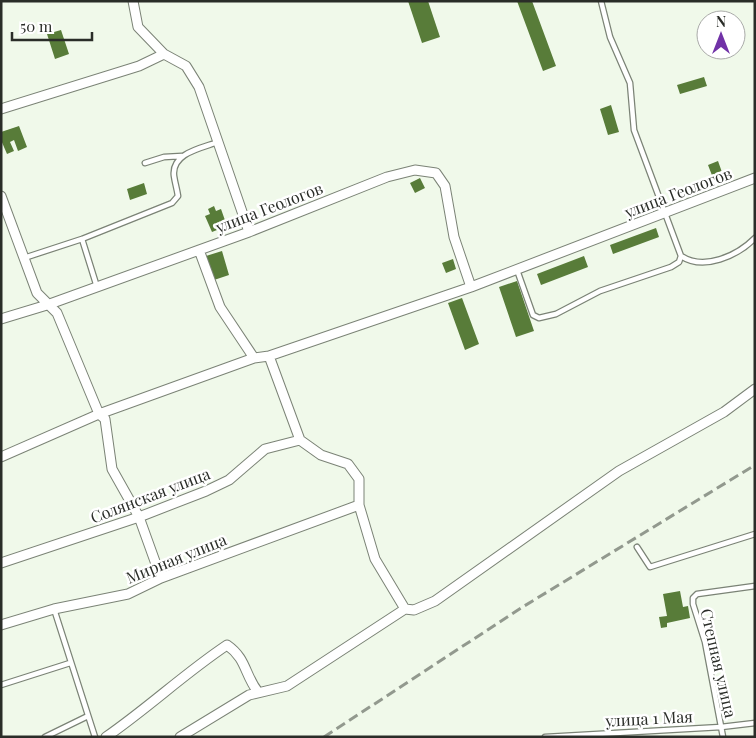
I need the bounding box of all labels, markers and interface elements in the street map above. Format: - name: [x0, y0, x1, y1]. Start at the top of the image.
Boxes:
- scale bar: [12, 10, 92, 42]
- north arrow: [696, 10, 746, 60]
- text: N: [716, 12, 726, 31]
- text: 50 m: [20, 16, 53, 36]
- street label: улица Геологов: [620, 162, 735, 222]
- street label: улица Геологов: [211, 177, 326, 237]
- street label: Солянская улица: [87, 462, 213, 528]
- street label: Мирная улица: [123, 528, 229, 588]
- street label: Степная улица: [696, 606, 742, 720]
- street label: улица 1 Мая: [604, 705, 694, 731]

